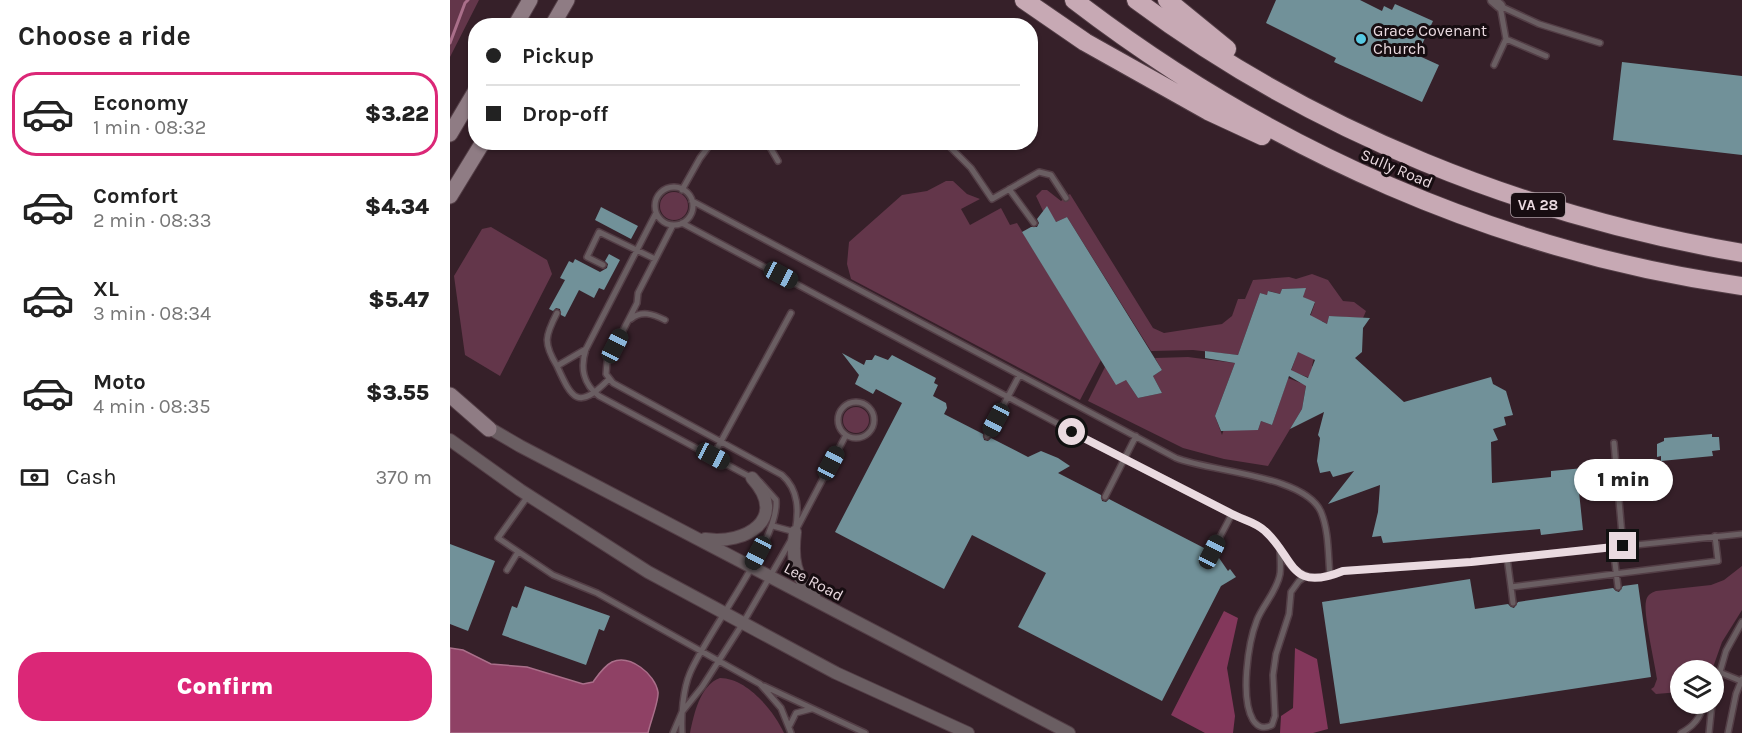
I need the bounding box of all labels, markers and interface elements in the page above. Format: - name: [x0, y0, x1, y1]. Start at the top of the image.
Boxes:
- text: Choose a ride: [18, 20, 191, 52]
- place label: Grace Covenant Church: [1373, 21, 1487, 58]
- marker: Grace Covenant Church: [1354, 32, 1368, 46]
- text: Pickup: [522, 43, 594, 69]
- icon: car: [21, 87, 75, 141]
- text: Economy: [93, 90, 188, 116]
- text: $3.22: [365, 101, 429, 127]
- text: Drop-off: [522, 101, 608, 127]
- text: 1 min · 08:32: [93, 116, 206, 139]
- street label: Sully Road: [1358, 145, 1436, 192]
- icon: car: [21, 180, 75, 234]
- text: Comfort: [93, 183, 178, 209]
- road number: VA 28: [1511, 193, 1565, 217]
- text: $4.34: [365, 194, 429, 220]
- text: 2 min · 08:33: [93, 209, 212, 232]
- car: [761, 259, 801, 291]
- icon: car: [21, 273, 75, 327]
- text: XL: [93, 276, 119, 302]
- text: $5.47: [368, 287, 429, 313]
- text: 3 min · 08:34: [93, 302, 211, 325]
- car: [599, 326, 631, 366]
- icon: car: [21, 366, 75, 420]
- text: Moto: [93, 369, 146, 395]
- text: $3.55: [366, 380, 429, 406]
- text: 4 min · 08:35: [93, 395, 211, 418]
- car: [980, 400, 1012, 440]
- route start: [1058, 418, 1085, 445]
- car: [693, 440, 733, 472]
- car: [815, 443, 847, 483]
- callout: 1 min: [1574, 459, 1672, 501]
- icon: cash: [18, 461, 51, 494]
- text: Cash: [66, 464, 116, 490]
- text: 370 m: [375, 466, 432, 489]
- text: 1 min: [1597, 468, 1650, 491]
- car: [1196, 532, 1228, 572]
- route end: [1609, 532, 1636, 559]
- car: [742, 533, 774, 573]
- street label: Lee Road: [781, 558, 847, 605]
- button: Confirm: [18, 652, 432, 721]
- map controls: [1670, 660, 1724, 714]
- button: layers: [1670, 660, 1724, 714]

